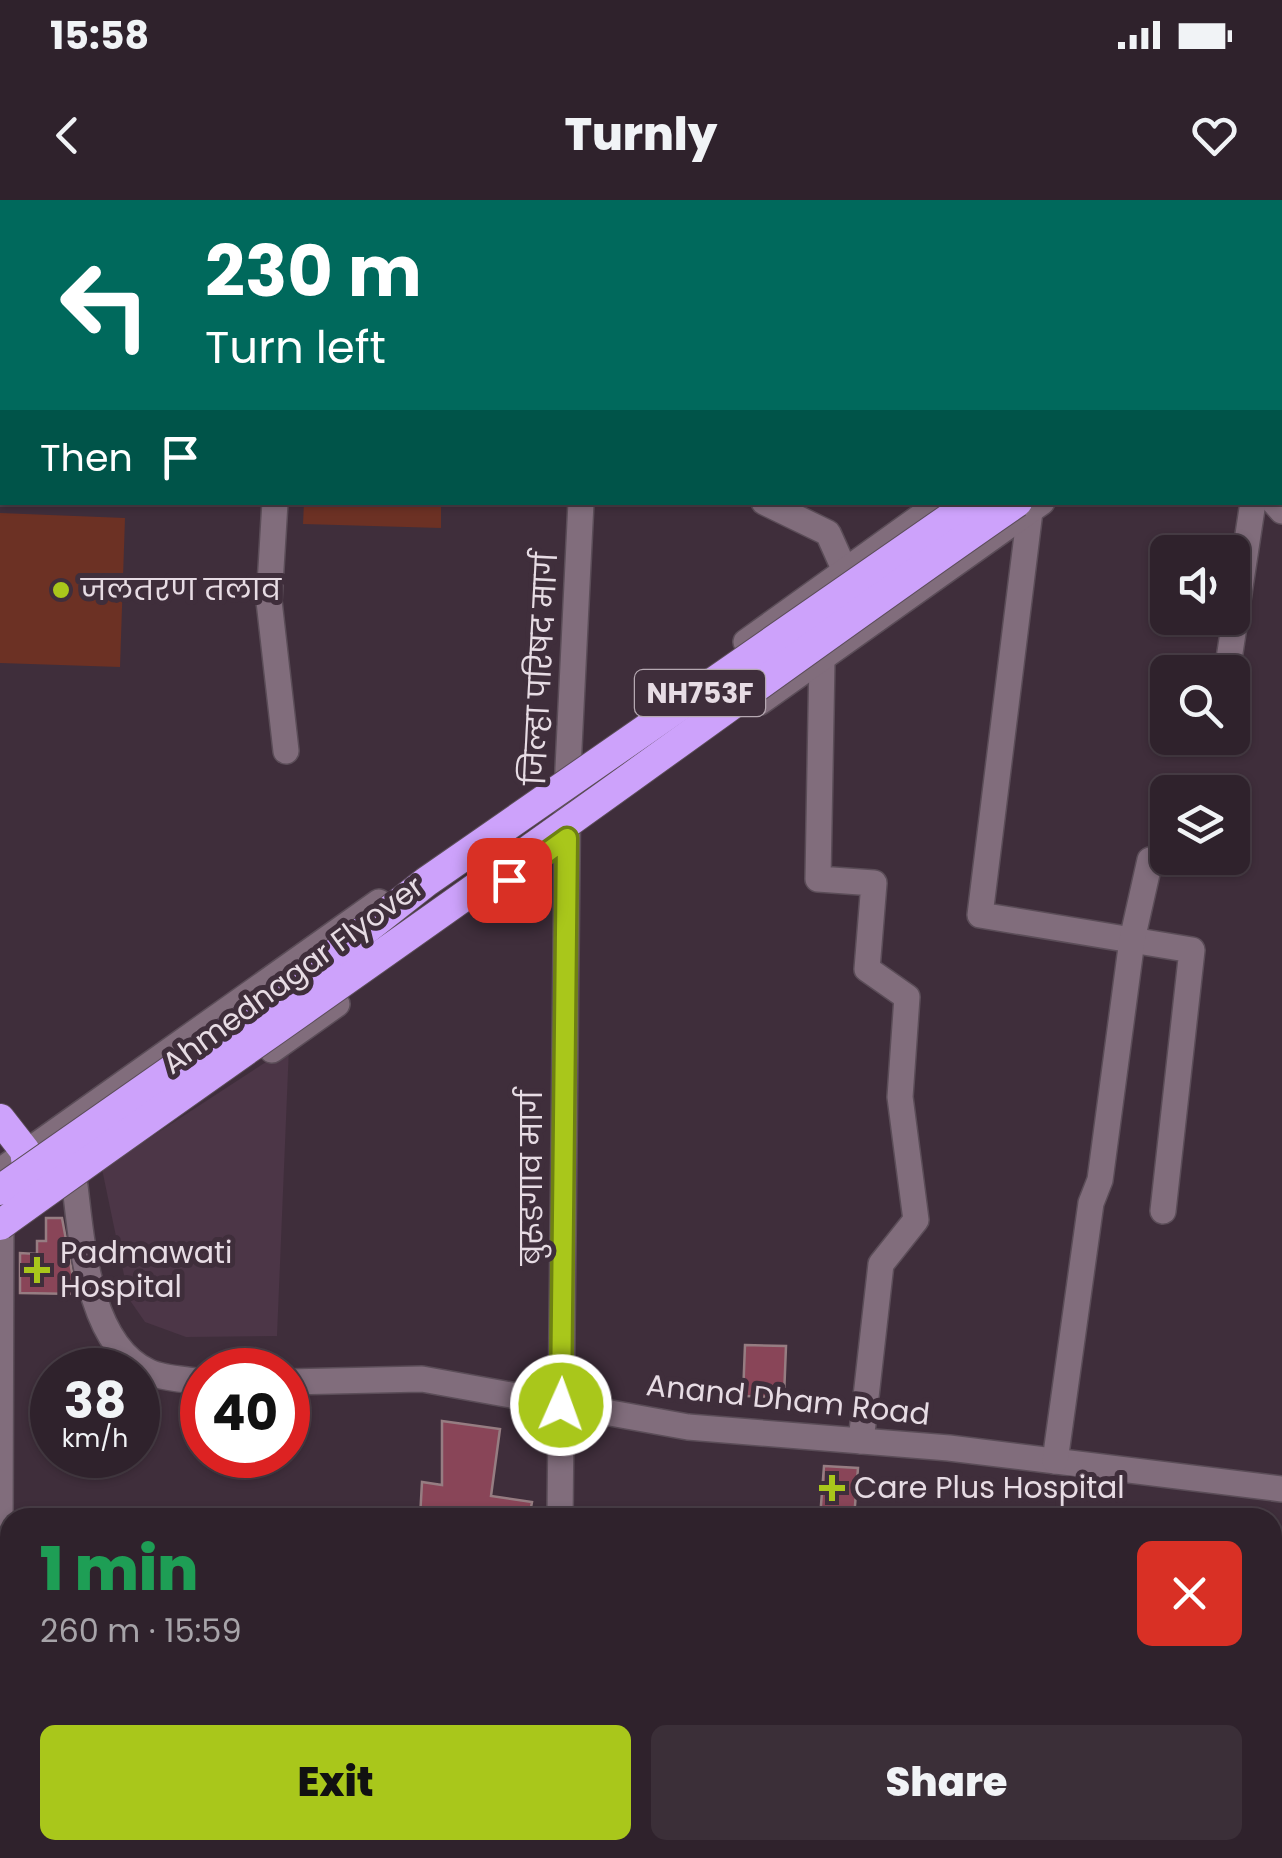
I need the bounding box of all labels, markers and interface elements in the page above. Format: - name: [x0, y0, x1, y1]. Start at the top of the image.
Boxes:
- text: 15:58: [50, 9, 149, 62]
- text: Turnly: [565, 103, 717, 166]
- icon: back: [40, 108, 95, 163]
- icon: heart: [1187, 108, 1242, 163]
- text: 230 m: [205, 222, 422, 321]
- icon: left: [40, 240, 170, 370]
- text: Turn left: [205, 316, 386, 379]
- icon: arrive: [153, 430, 208, 485]
- text: Then: [40, 431, 133, 484]
- map controls: [1150, 535, 1250, 875]
- button: sound: [1150, 535, 1250, 635]
- street label: जिल्हा परिषद मार्ग: [513, 547, 568, 787]
- place label: जलतरण तलाव: [80, 568, 283, 611]
- marker: जलतरण तलाव: [50, 579, 72, 601]
- button: search: [1150, 655, 1250, 755]
- road number: NH753F: [635, 670, 765, 716]
- button: layers: [1150, 775, 1250, 875]
- pin: [467, 838, 552, 923]
- icon: arrive: [482, 853, 537, 908]
- street label: Ahmednagar Flyover: [153, 865, 432, 1084]
- street label: बुरूडगाव मार्ग: [510, 1086, 553, 1266]
- place label: Padmawati Hospital: [60, 1231, 232, 1308]
- marker: Padmawati Hospital: [24, 1257, 50, 1283]
- speed limit sign: 40: [180, 1348, 310, 1478]
- position arrow: [509, 1353, 613, 1457]
- street label: Anand Dham Road: [644, 1363, 932, 1436]
- text: 38: [64, 1365, 126, 1436]
- text: km/h: [62, 1421, 128, 1456]
- place label: Care Plus Hospital: [854, 1466, 1125, 1509]
- marker: Care Plus Hospital: [819, 1475, 845, 1501]
- text: 1 min: [40, 1527, 198, 1611]
- button: close: [1137, 1541, 1242, 1646]
- text: 260 m · 15:59: [40, 1608, 242, 1653]
- button: Exit: [40, 1725, 631, 1840]
- button: Share: [651, 1725, 1242, 1840]

